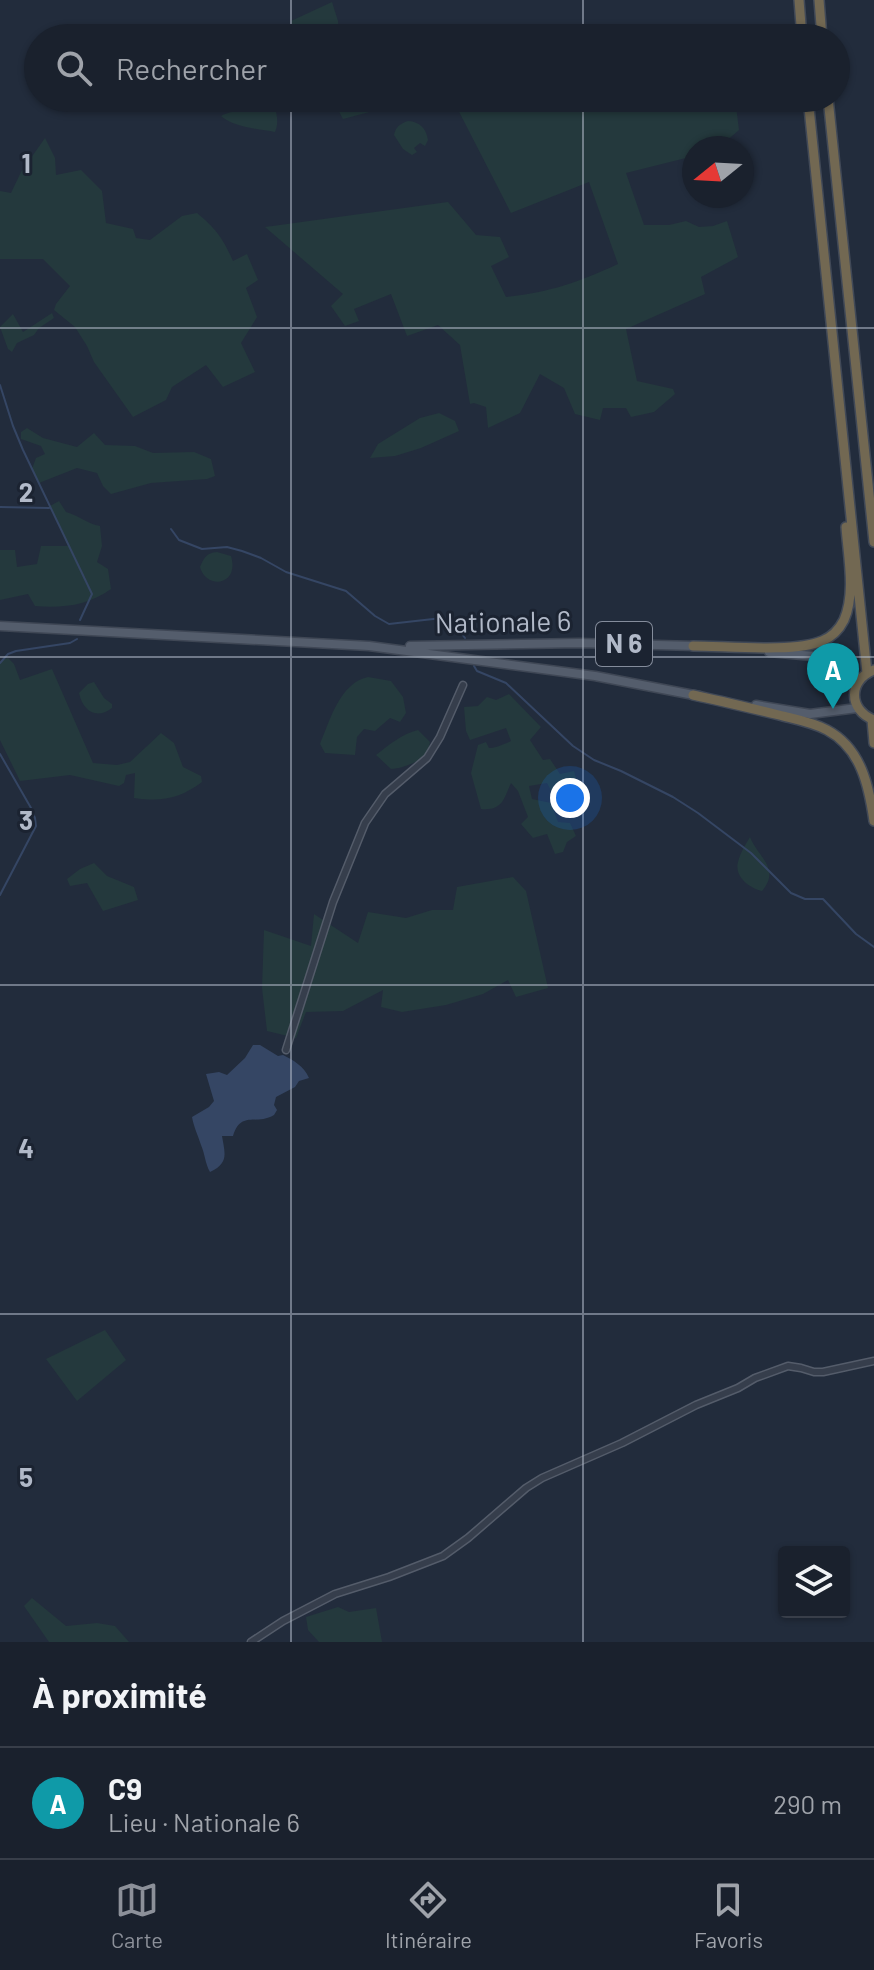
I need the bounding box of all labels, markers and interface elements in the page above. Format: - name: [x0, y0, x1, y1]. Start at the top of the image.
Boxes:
- search box: [24, 24, 850, 112]
- icon: search: [52, 46, 96, 90]
- text: Rechercher: [116, 50, 267, 86]
- north arrow: [682, 136, 754, 208]
- text: 1: [21, 147, 31, 178]
- text: 2: [19, 476, 33, 507]
- street label: Nationale 6: [434, 603, 572, 639]
- road number: N 6: [596, 622, 652, 666]
- pin: A: [807, 643, 859, 709]
- your location: [550, 778, 590, 818]
- text: 3: [19, 804, 33, 835]
- text: 4: [18, 1132, 34, 1163]
- text: 5: [19, 1461, 33, 1492]
- map controls: [778, 1546, 850, 1618]
- button: layers: [778, 1546, 850, 1618]
- text: À proximité: [32, 1674, 207, 1715]
- text: C9: [108, 1770, 142, 1806]
- text: A: [49, 1788, 67, 1819]
- text: 290 m: [773, 1788, 842, 1819]
- text: Lieu · Nationale 6: [108, 1806, 300, 1837]
- tab: Carte: [111, 1878, 163, 1952]
- tab: Itinéraire: [385, 1878, 472, 1952]
- tab: Favoris: [694, 1878, 763, 1952]

